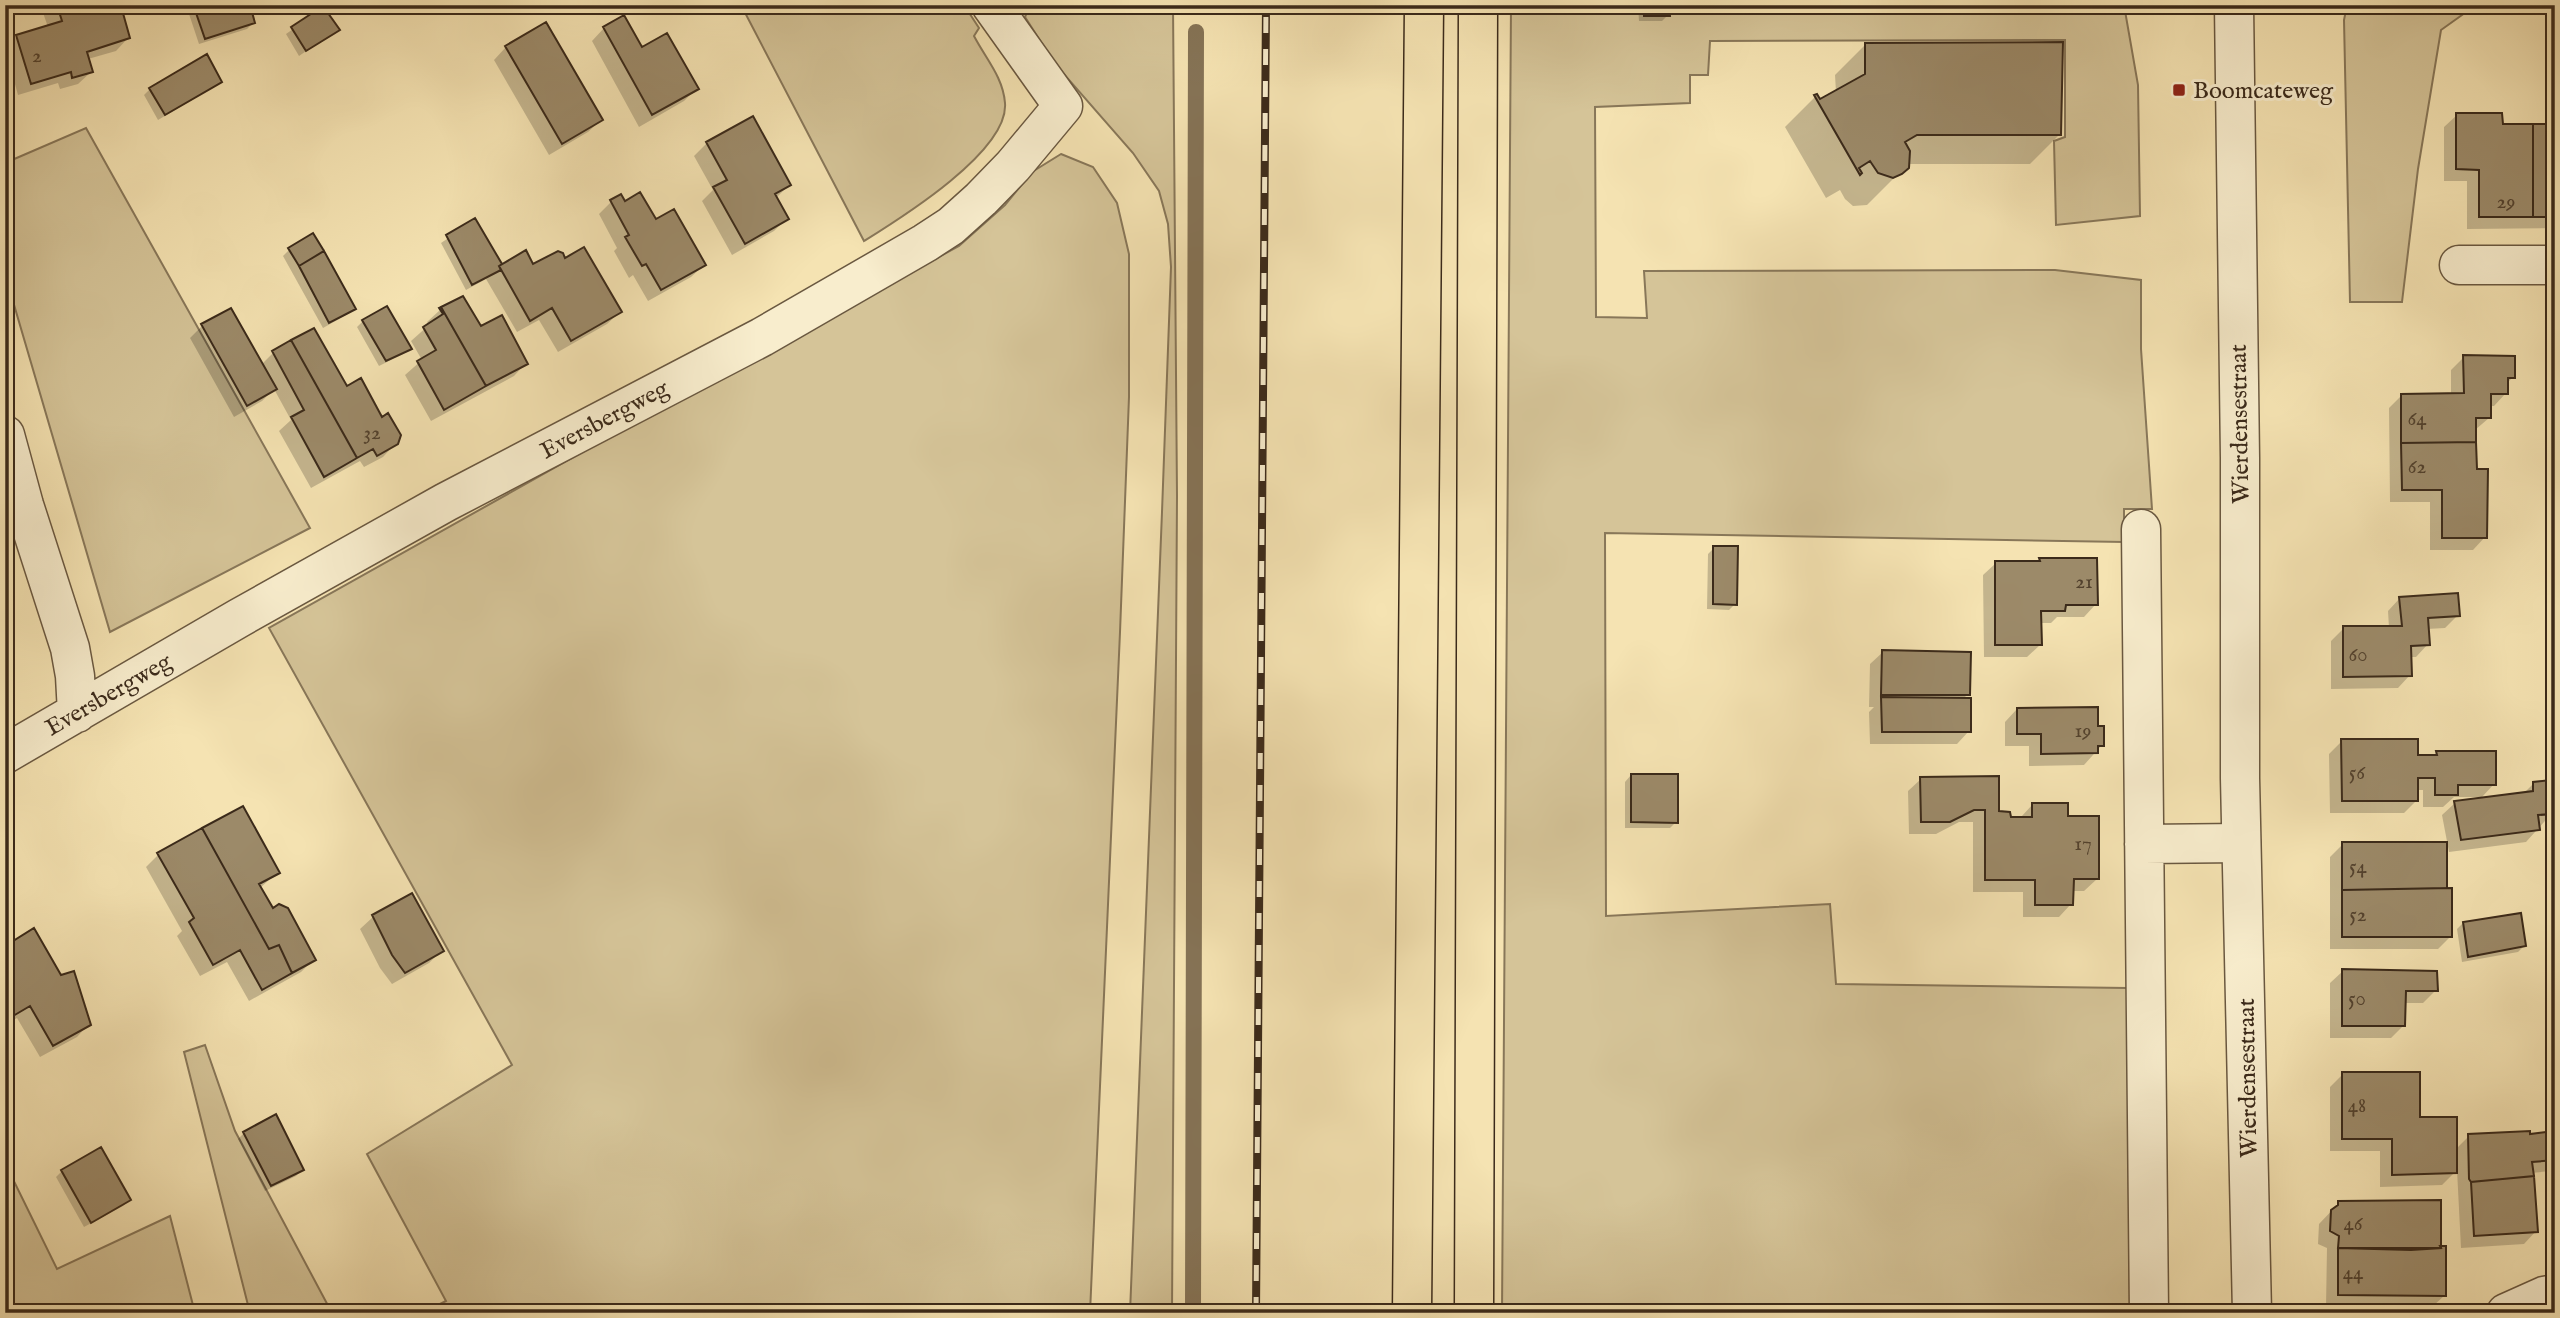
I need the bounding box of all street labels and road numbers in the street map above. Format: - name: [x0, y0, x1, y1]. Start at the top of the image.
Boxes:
- street label: Wierdensestraat: [2224, 344, 2257, 504]
- street label: Eversbergweg: [535, 373, 675, 467]
- street label: Eversbergweg: [40, 646, 178, 744]
- street label: Wierdensestraat: [2232, 998, 2265, 1158]

